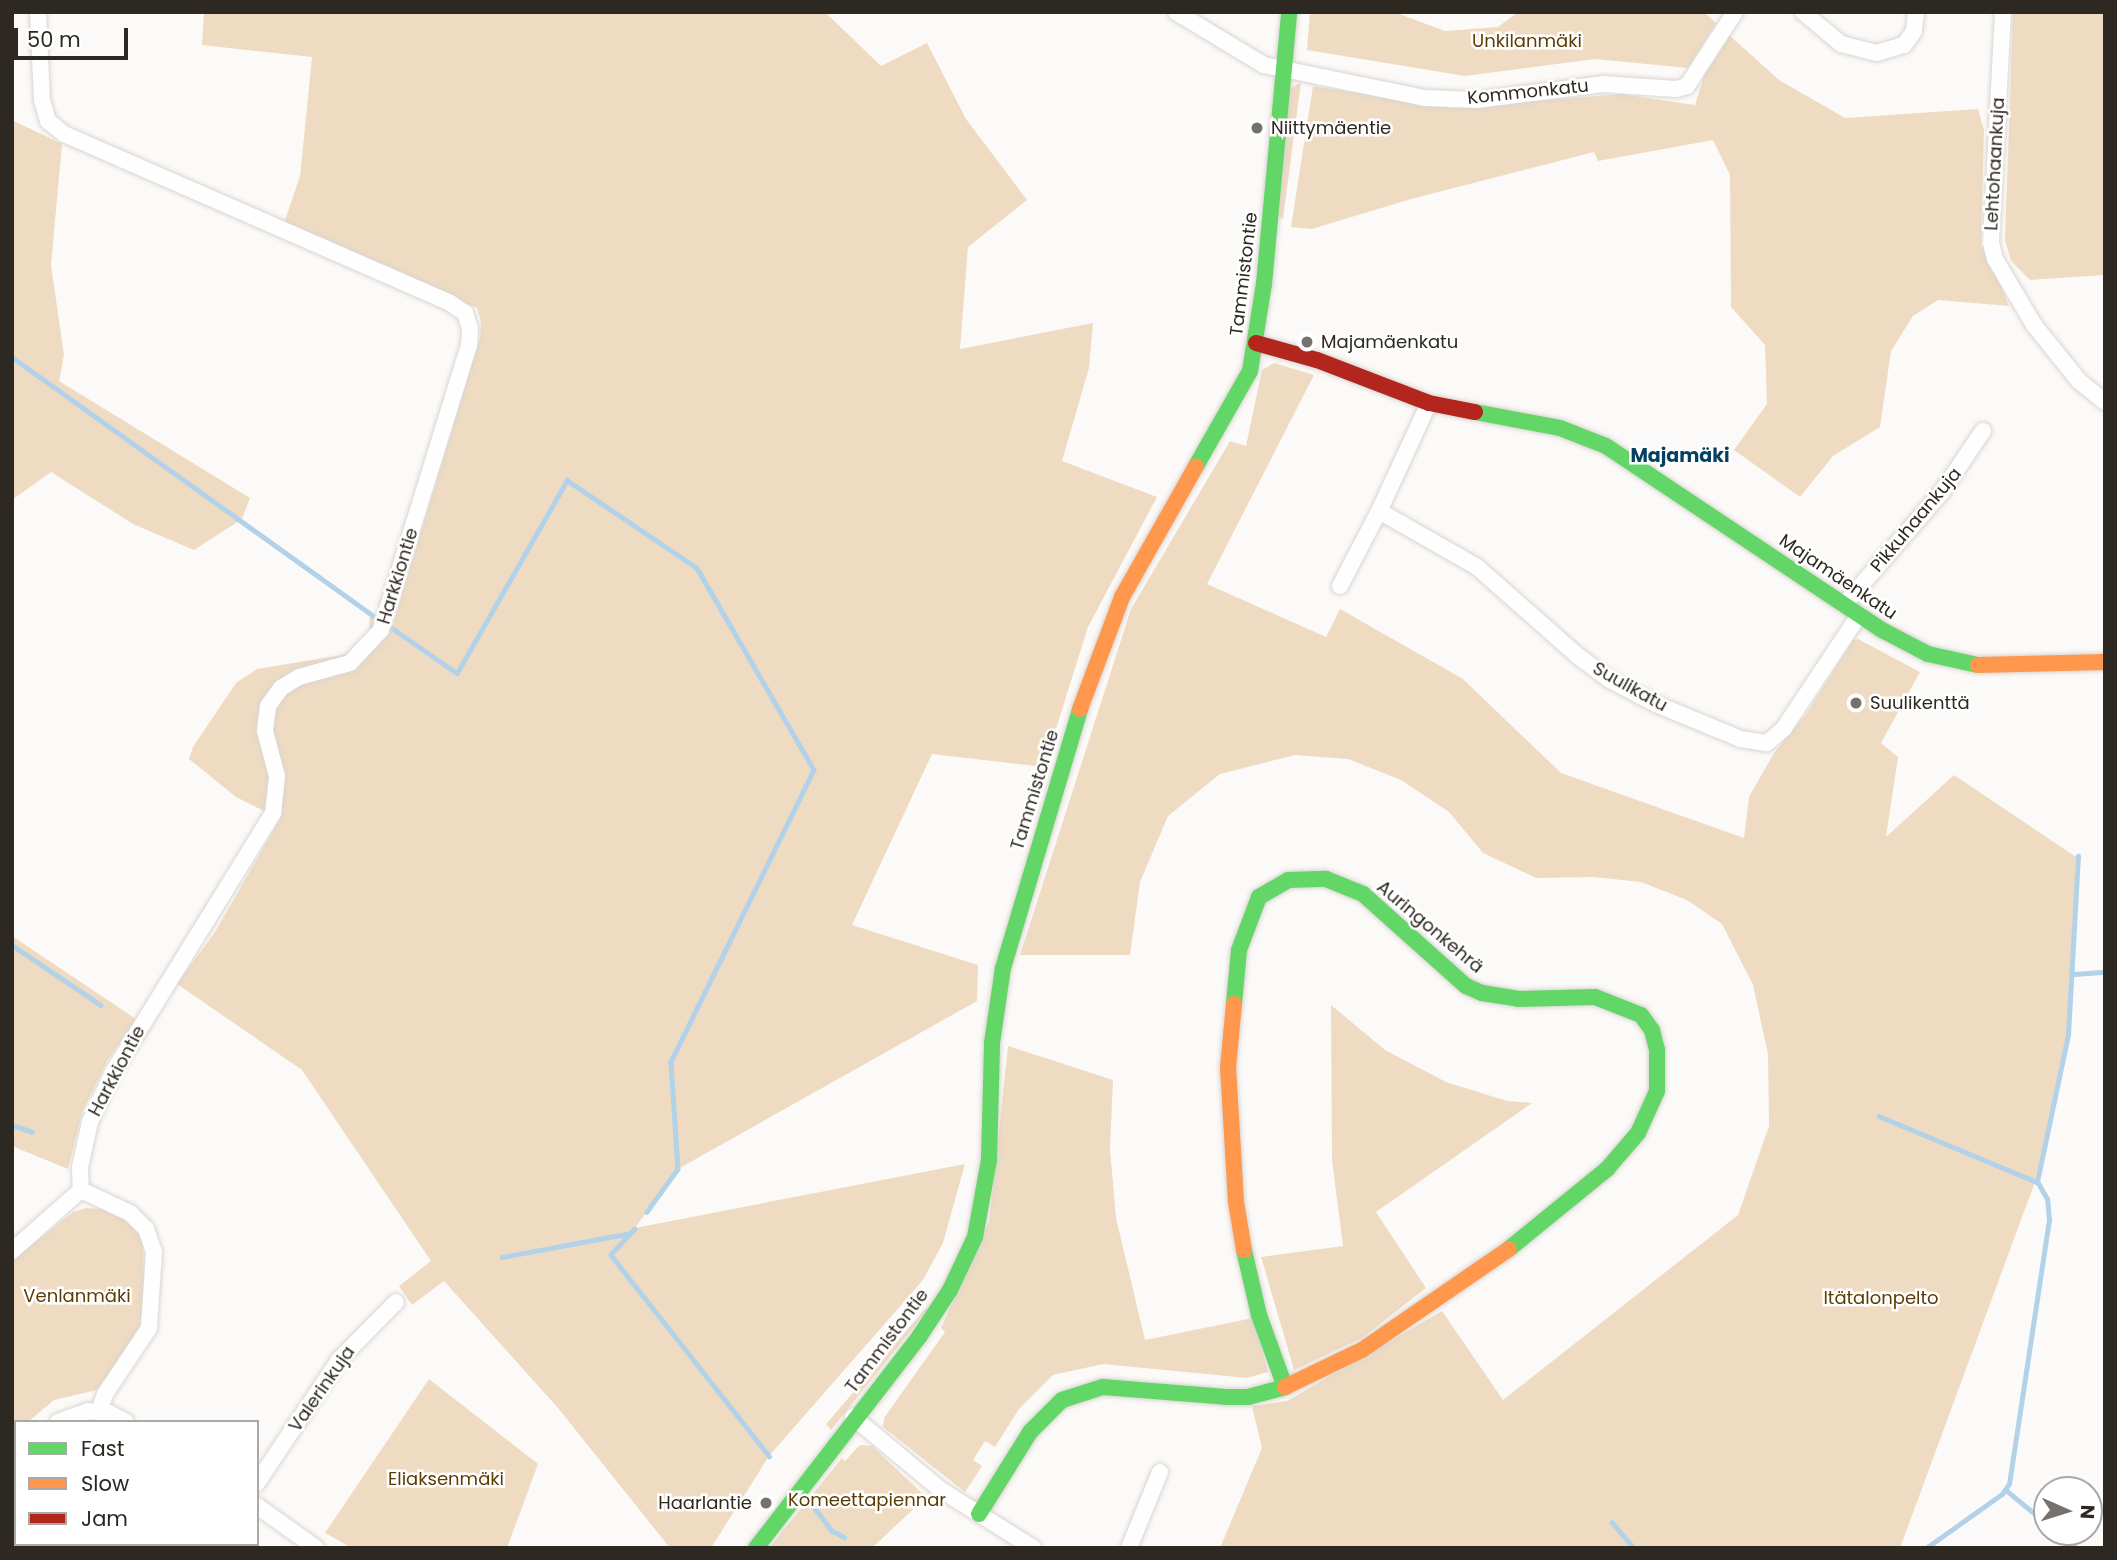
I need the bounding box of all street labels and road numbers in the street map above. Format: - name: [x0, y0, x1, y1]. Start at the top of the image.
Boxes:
- street label: Kommonkatu: [1466, 75, 1590, 109]
- street label: Lehtohaankuja: [1981, 97, 2009, 231]
- street label: Tammistontie: [1226, 211, 1262, 337]
- street label: Pikkuhaankuja: [1866, 463, 1966, 577]
- street label: Harkkiontie: [373, 525, 423, 627]
- street label: Majamäenkatu: [1775, 530, 1901, 624]
- street label: Suulikatu: [1589, 658, 1671, 716]
- street label: Tammistontie: [1006, 727, 1064, 853]
- street label: Auringonkehrä: [1372, 876, 1488, 978]
- street label: Harkkiontie: [84, 1022, 150, 1120]
- street label: Tammistontie: [841, 1285, 933, 1397]
- street label: Valerinkuja: [284, 1342, 360, 1436]

